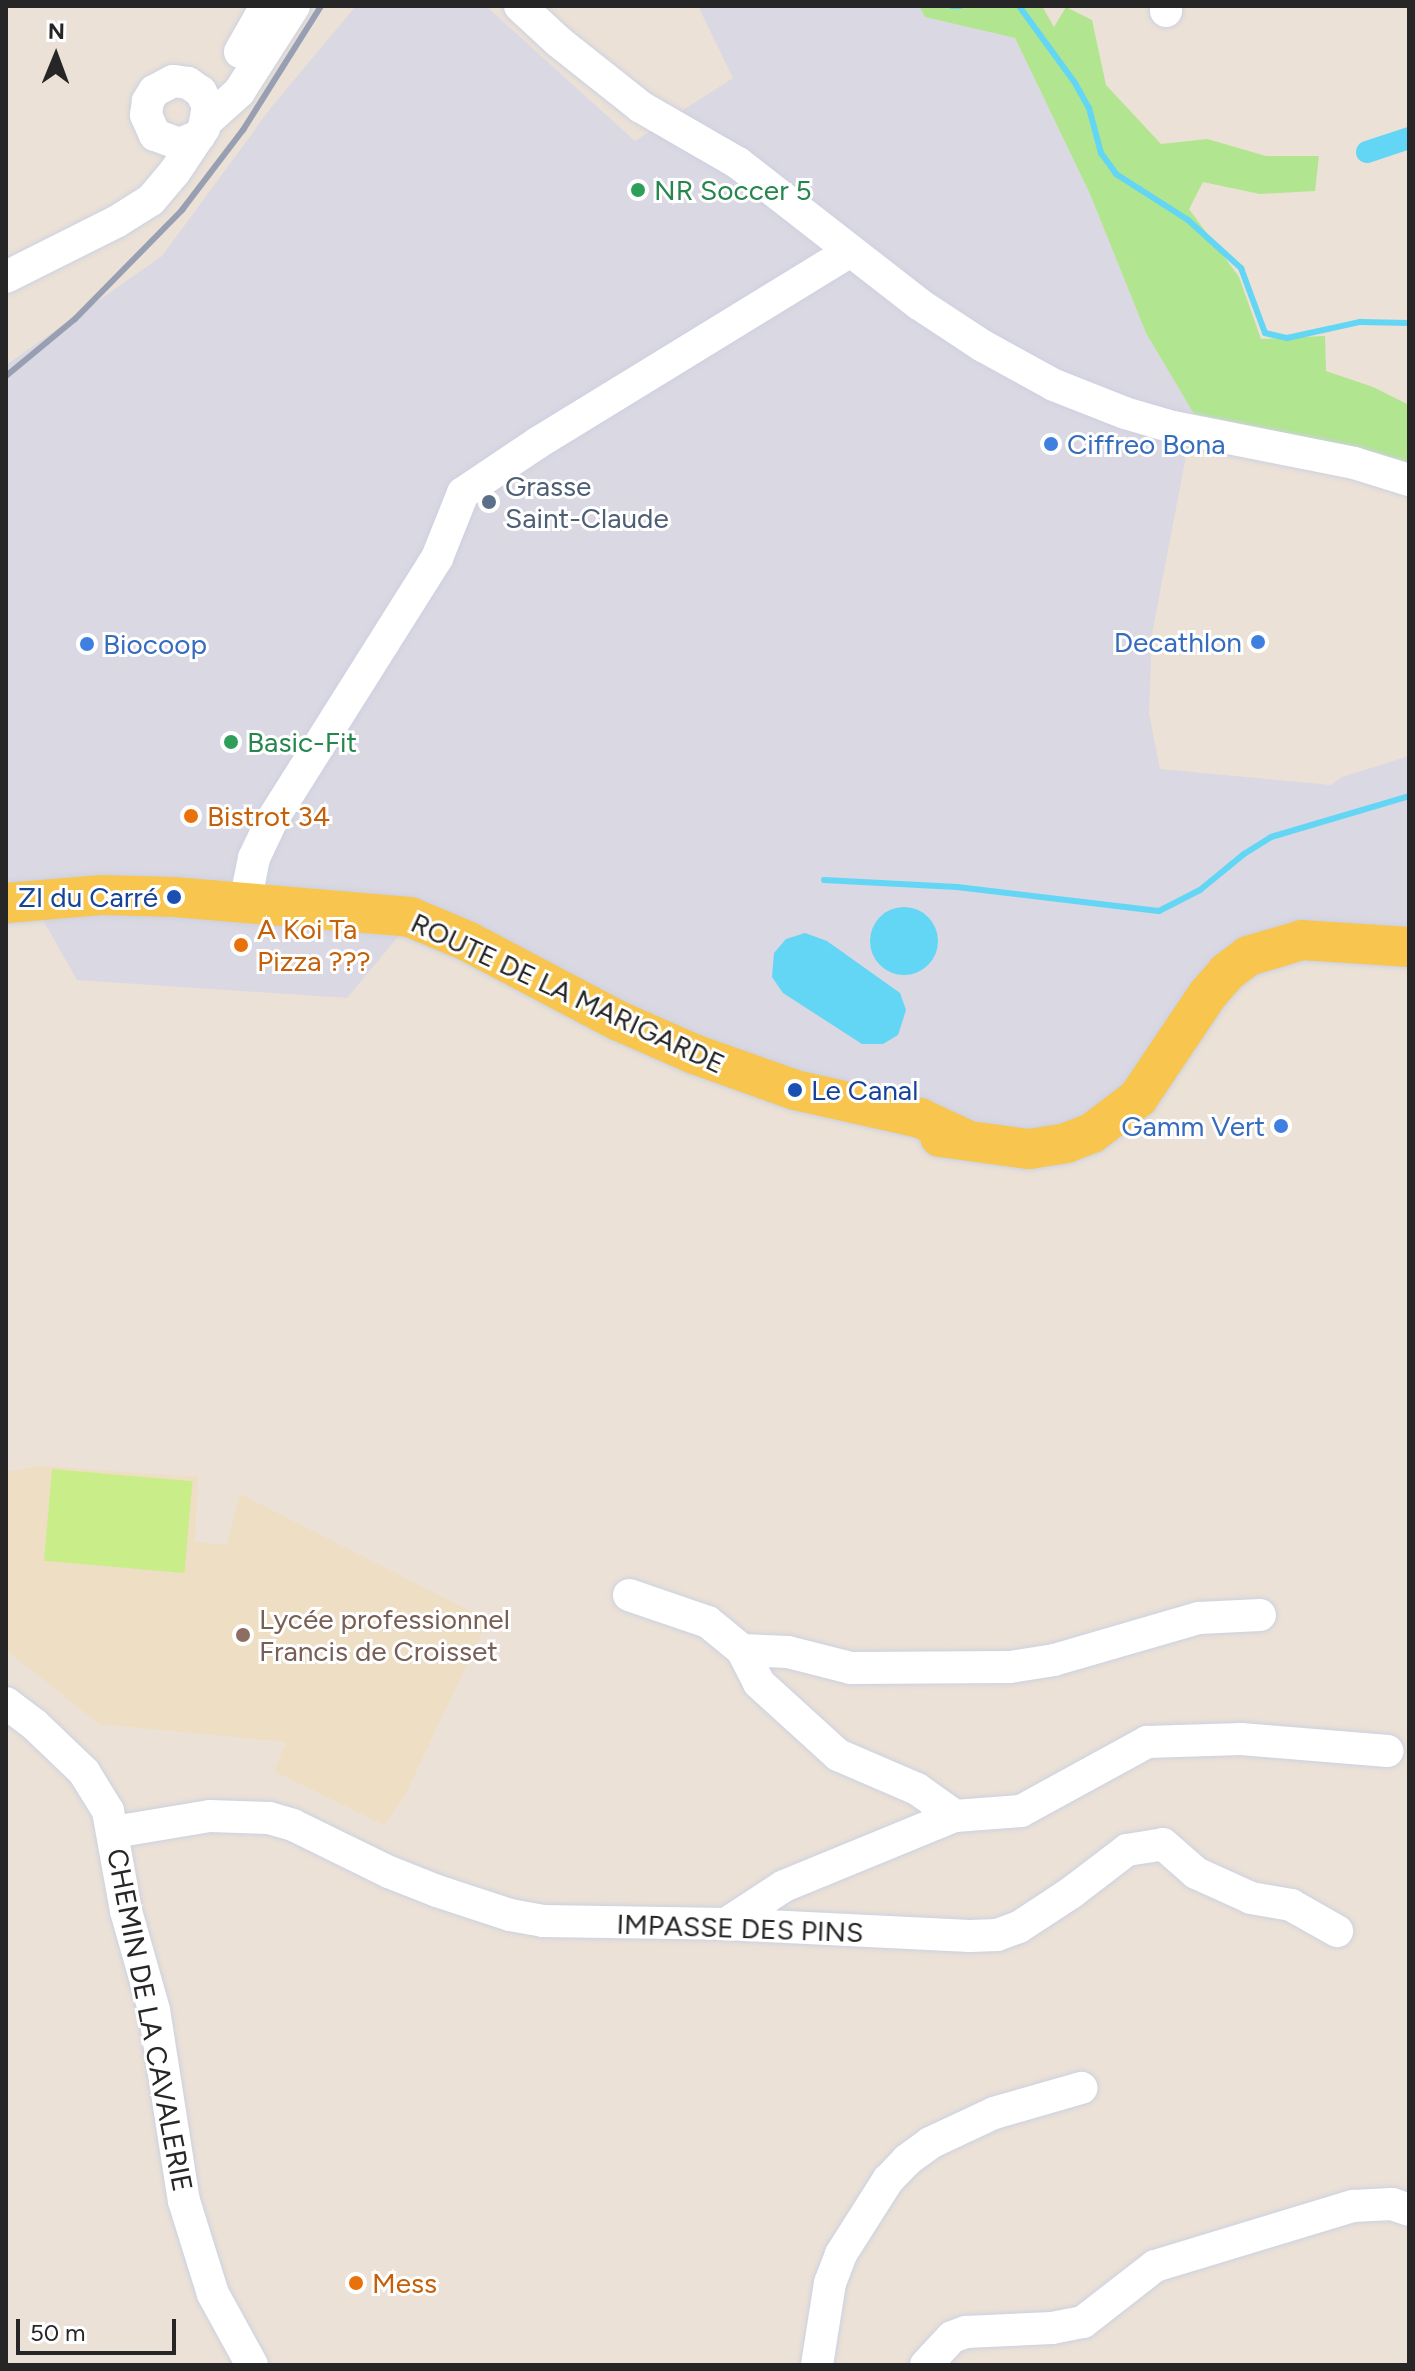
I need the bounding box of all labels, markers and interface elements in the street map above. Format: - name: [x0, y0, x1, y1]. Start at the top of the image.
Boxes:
- north arrow: [16, 16, 96, 96]
- text: N: [48, 18, 65, 45]
- place label: NR Soccer 5: [654, 173, 812, 207]
- marker: NR Soccer 5: [629, 181, 647, 199]
- place label: Ciffreo Bona: [1067, 427, 1226, 461]
- marker: Ciffreo Bona: [1042, 435, 1060, 453]
- place label: Grasse Saint-Claude: [505, 469, 669, 535]
- marker: Grasse Saint-Claude: [480, 493, 498, 511]
- place label: Decathlon: [1114, 625, 1242, 659]
- place label: Biocoop: [103, 627, 207, 661]
- marker: Decathlon: [1249, 633, 1267, 651]
- marker: Biocoop: [78, 635, 96, 653]
- place label: Basic-Fit: [247, 725, 357, 759]
- marker: Basic-Fit: [222, 733, 240, 751]
- place label: Bistrot 34: [207, 799, 330, 833]
- marker: Bistrot 34: [182, 807, 200, 825]
- place label: ZI du Carré: [18, 880, 158, 914]
- marker: ZI du Carré: [165, 888, 183, 906]
- street label: ROUTE DE LA MARIGARDE: [406, 905, 730, 1081]
- place label: A Koi Ta Pizza ???: [257, 912, 371, 978]
- marker: A Koi Ta Pizza ???: [232, 936, 250, 954]
- place label: Le Canal: [811, 1073, 918, 1107]
- marker: Le Canal: [786, 1081, 804, 1099]
- place label: Gamm Vert: [1121, 1109, 1265, 1143]
- marker: Gamm Vert: [1272, 1117, 1290, 1135]
- place label: Lycée professionnel Francis de Croisset: [259, 1602, 510, 1668]
- marker: Lycée professionnel Francis de Croisset: [234, 1626, 252, 1644]
- street label: CHEMIN DE LA CAVALERIE: [100, 1846, 200, 2194]
- street label: IMPASSE DES PINS: [616, 1907, 864, 1949]
- place label: Mess: [372, 2266, 437, 2300]
- marker: Mess: [347, 2274, 365, 2292]
- scale bar: [20, 2303, 180, 2353]
- text: 50 m: [30, 2318, 86, 2347]

